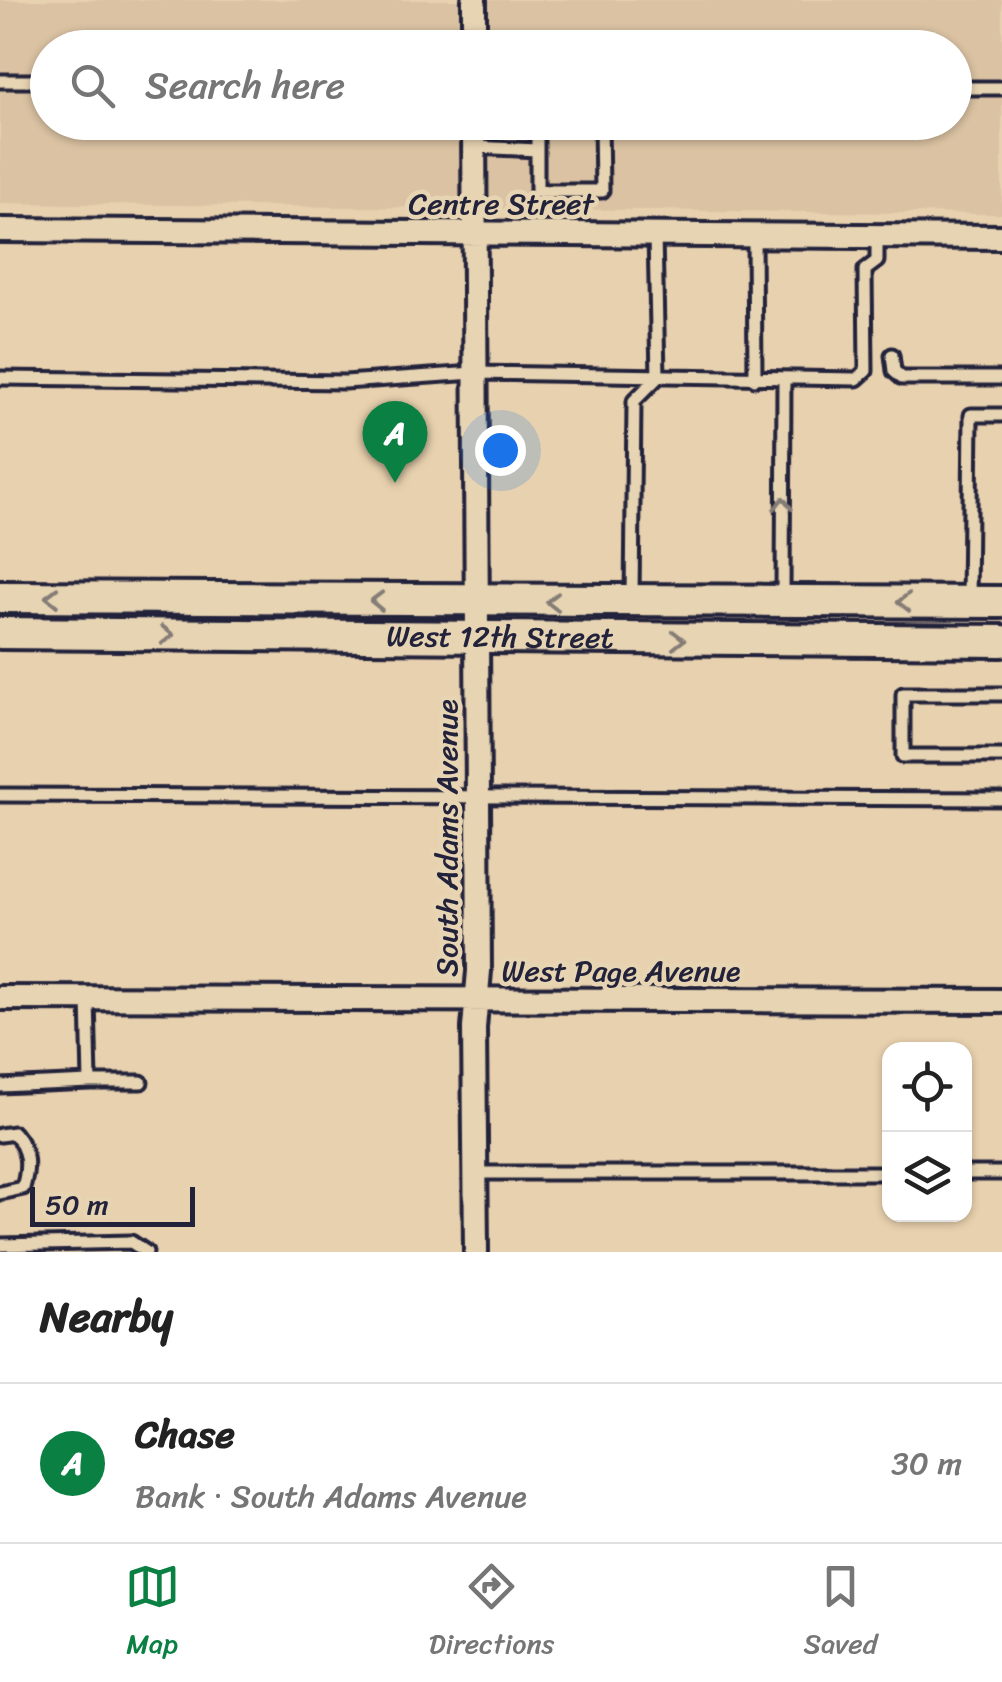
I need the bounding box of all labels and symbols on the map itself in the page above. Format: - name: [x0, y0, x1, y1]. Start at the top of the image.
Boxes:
- street label: Centre Street: [408, 177, 595, 231]
- pin: A: [362, 400, 428, 483]
- your location: [475, 425, 526, 476]
- one-way arrow: [772, 496, 794, 512]
- one-way arrow: [43, 586, 58, 608]
- one-way arrow: [368, 590, 384, 611]
- one-way arrow: [545, 591, 560, 613]
- one-way arrow: [896, 591, 912, 613]
- street label: West 12th Street: [386, 609, 614, 665]
- one-way arrow: [160, 625, 176, 646]
- one-way arrow: [672, 629, 687, 651]
- street label: South Adams Avenue: [420, 699, 474, 977]
- street label: West Page Avenue: [501, 944, 741, 998]
- scale bar: [30, 1182, 195, 1226]

